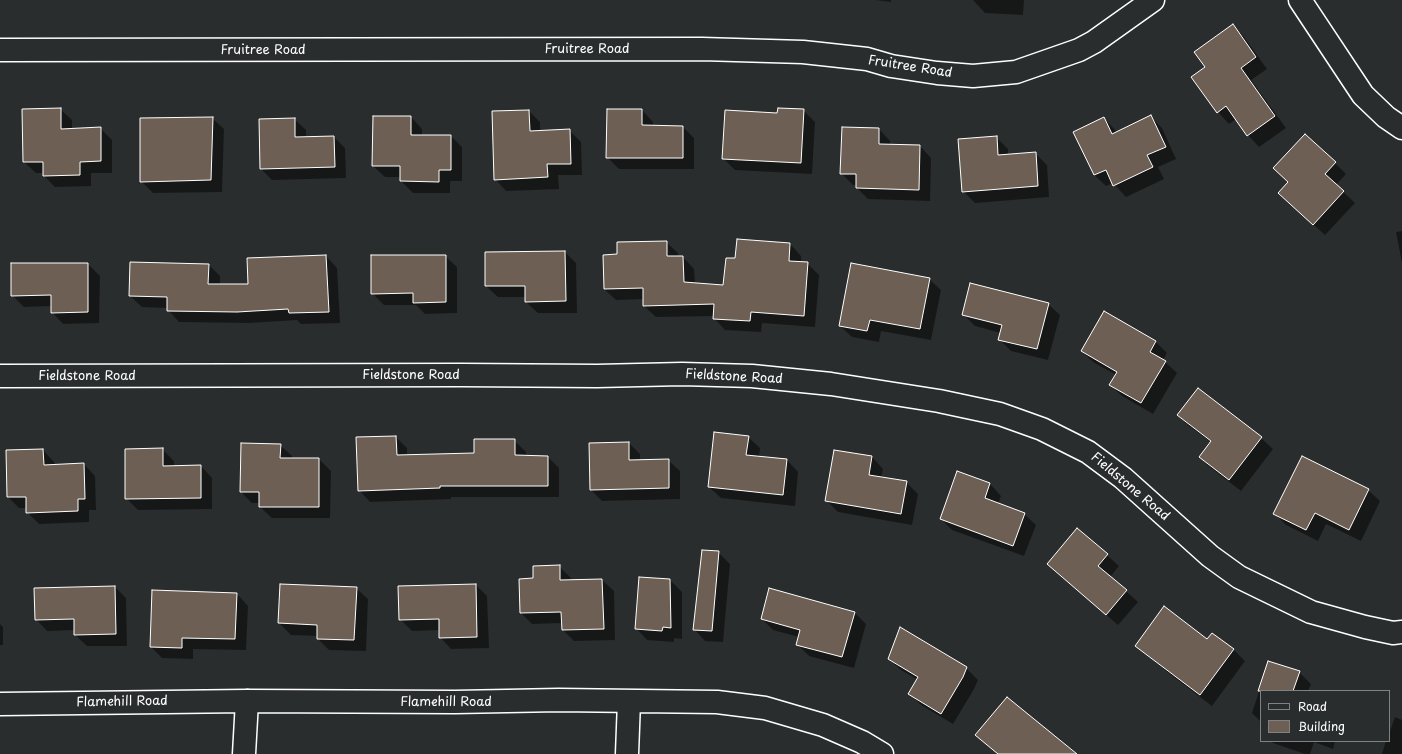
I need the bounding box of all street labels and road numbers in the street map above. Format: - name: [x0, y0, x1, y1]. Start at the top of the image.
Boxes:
- street label: Fruitree Road: [544, 41, 630, 57]
- street label: Fruitree Road: [220, 42, 306, 58]
- street label: Fruitree Road: [867, 53, 953, 81]
- street label: Fieldstone Road: [362, 367, 460, 383]
- street label: Fieldstone Road: [685, 367, 783, 387]
- street label: Fieldstone Road: [38, 368, 136, 384]
- street label: Fieldstone Road: [1088, 450, 1172, 524]
- street label: Flamehill Road: [76, 693, 168, 711]
- street label: Flamehill Road: [400, 694, 492, 710]

